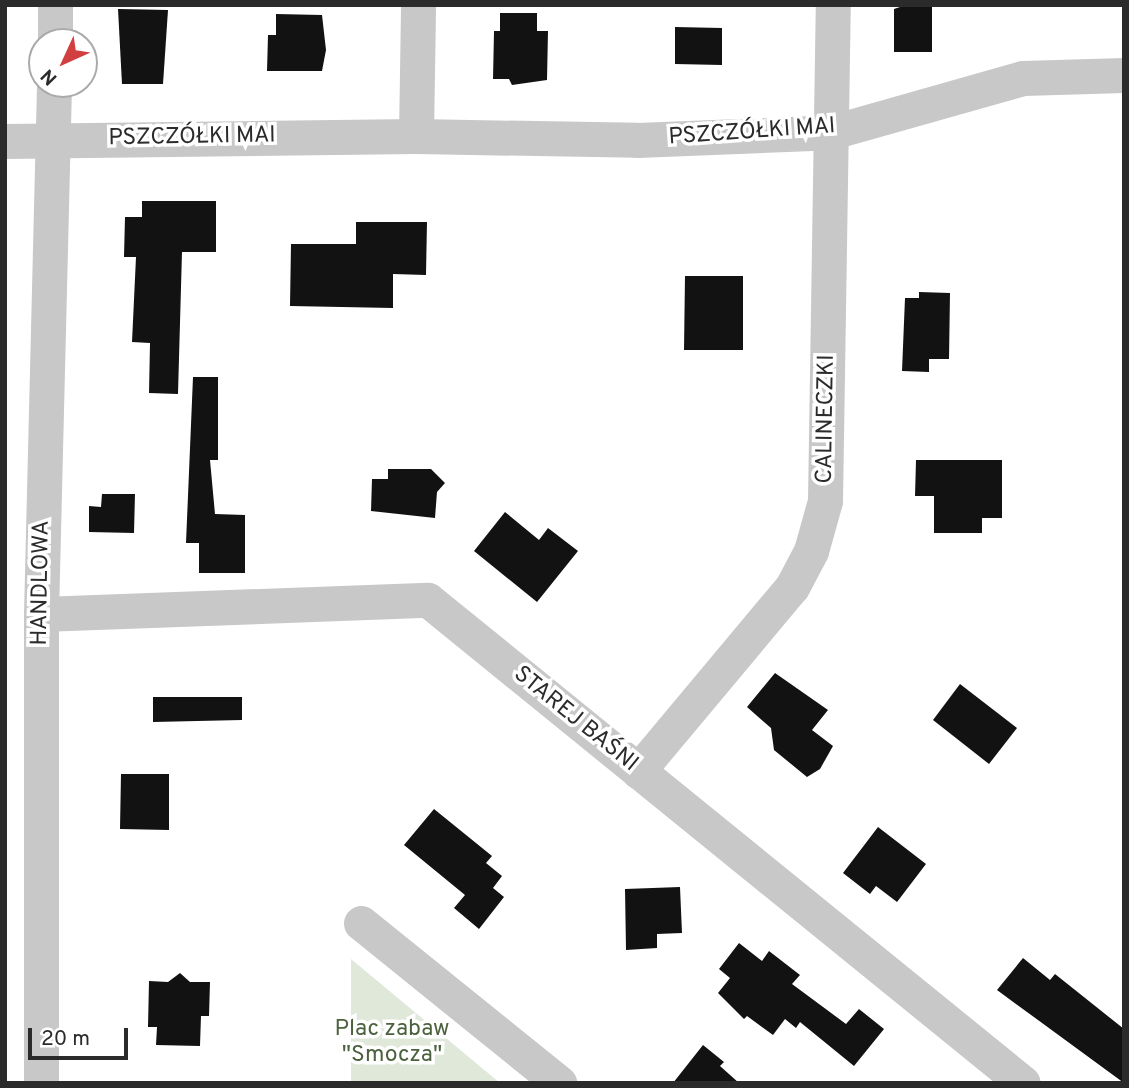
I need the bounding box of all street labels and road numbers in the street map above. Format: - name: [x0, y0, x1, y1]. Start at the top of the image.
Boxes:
- street label: PSZCZÓŁKI MAI: [668, 113, 836, 153]
- street label: PSZCZÓŁKI MAI: [108, 123, 276, 153]
- street label: CALINECZKI: [812, 354, 842, 484]
- street label: HANDLOWA: [27, 520, 57, 646]
- street label: STAREJ BAŚNI: [507, 661, 643, 779]

